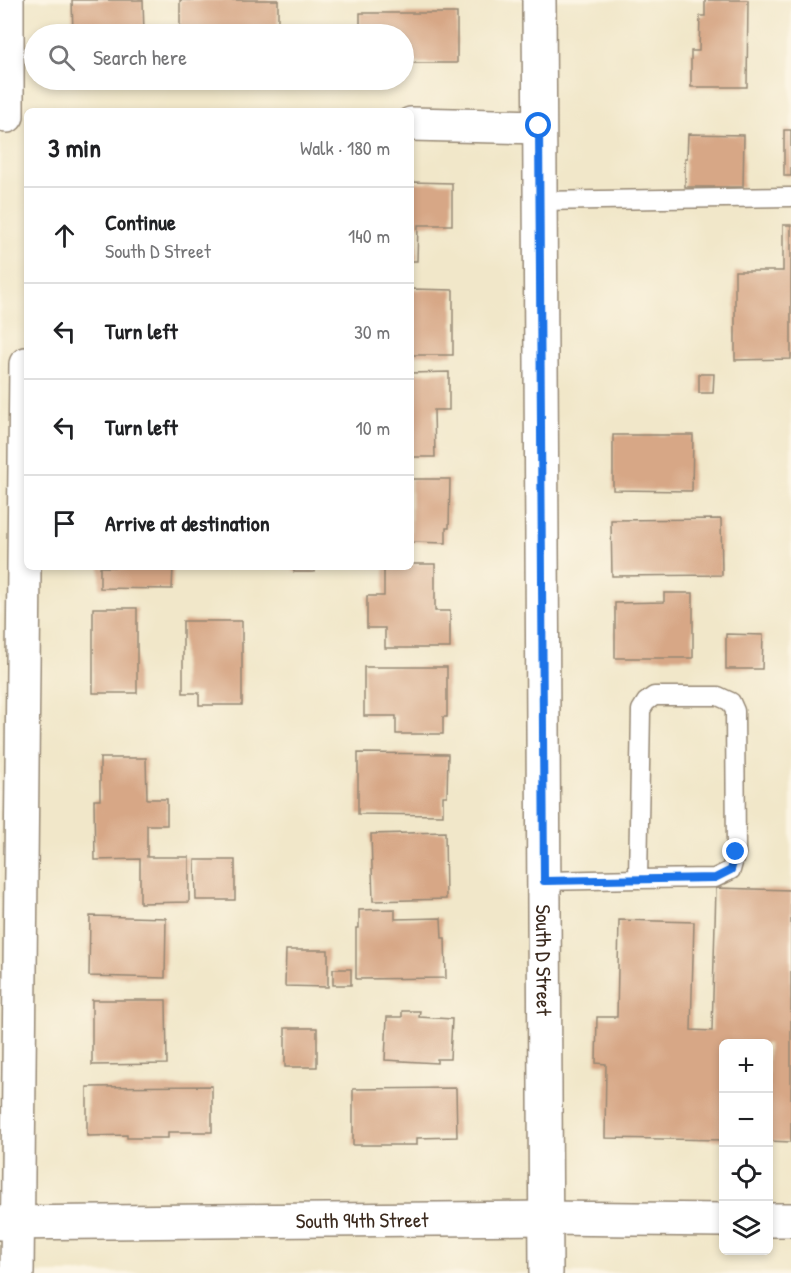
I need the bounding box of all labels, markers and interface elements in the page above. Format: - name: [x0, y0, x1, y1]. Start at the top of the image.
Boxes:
- search box: [24, 24, 414, 90]
- icon: search: [45, 41, 78, 74]
- text: Search here: [93, 42, 187, 72]
- route start: [525, 112, 551, 138]
- text: 3 min: [48, 130, 101, 165]
- text: Walk · 180 m: [300, 134, 390, 161]
- text: Continue: [105, 207, 176, 237]
- icon: ahead: [48, 219, 81, 252]
- text: 140 m: [348, 222, 390, 249]
- text: South D Street: [105, 237, 211, 264]
- icon: left: [48, 315, 81, 348]
- text: Turn left: [105, 316, 178, 346]
- text: 30 m: [354, 318, 390, 345]
- icon: left: [48, 411, 81, 444]
- text: Turn left: [105, 412, 178, 442]
- text: 10 m: [356, 414, 390, 441]
- icon: arrive: [48, 507, 81, 540]
- text: Arrive at destination: [105, 508, 270, 538]
- route end: [722, 838, 748, 864]
- street label: South D Street: [529, 904, 559, 1016]
- map controls: [719, 1039, 773, 1255]
- button: +: [719, 1039, 773, 1093]
- button: −: [719, 1093, 773, 1147]
- button: locate: [719, 1147, 773, 1201]
- button: layers: [719, 1201, 773, 1255]
- street label: South 94th Street: [295, 1205, 429, 1235]

